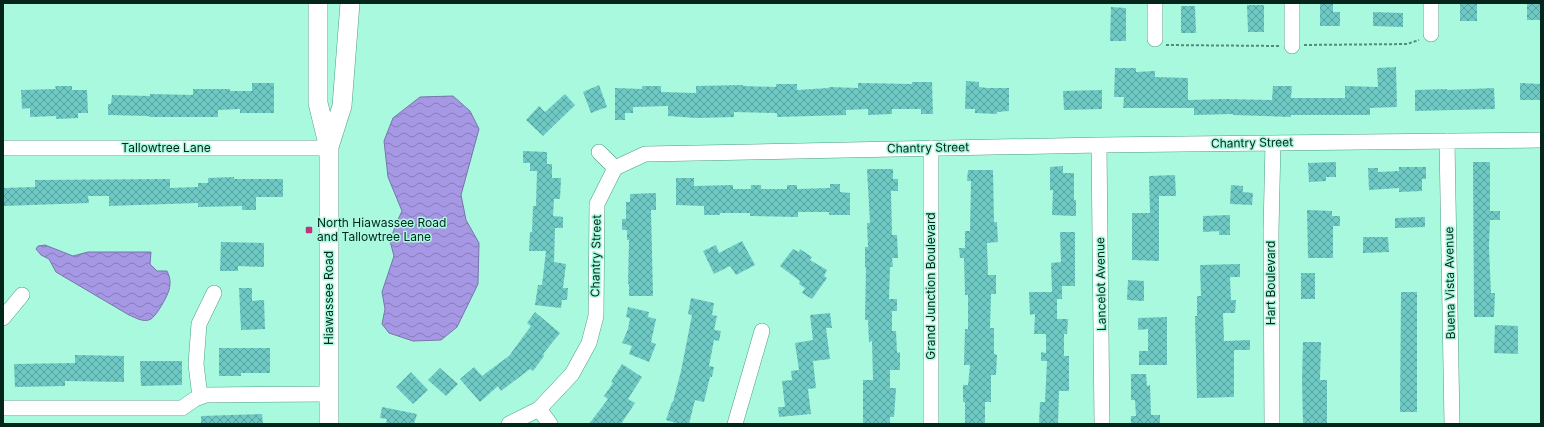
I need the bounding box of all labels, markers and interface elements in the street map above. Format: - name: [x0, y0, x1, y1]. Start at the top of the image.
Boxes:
- street label: Chantry Street: [1211, 134, 1293, 151]
- street label: Chantry Street: [887, 139, 969, 156]
- street label: Tallowtree Lane: [121, 140, 211, 155]
- street label: Grand Junction Boulevard: [923, 212, 938, 360]
- place label: North Hiawassee Road and Tallowtree Lane: [317, 215, 446, 244]
- street label: Chantry Street: [587, 215, 604, 297]
- marker: North Hiawassee Road and Tallowtree Lane: [304, 225, 314, 235]
- street label: Buena Vista Avenue: [1441, 226, 1458, 340]
- street label: Lancelot Avenue: [1092, 237, 1109, 331]
- street label: Hart Boulevard: [1263, 241, 1278, 325]
- street label: Hiawassee Road: [321, 251, 336, 345]

